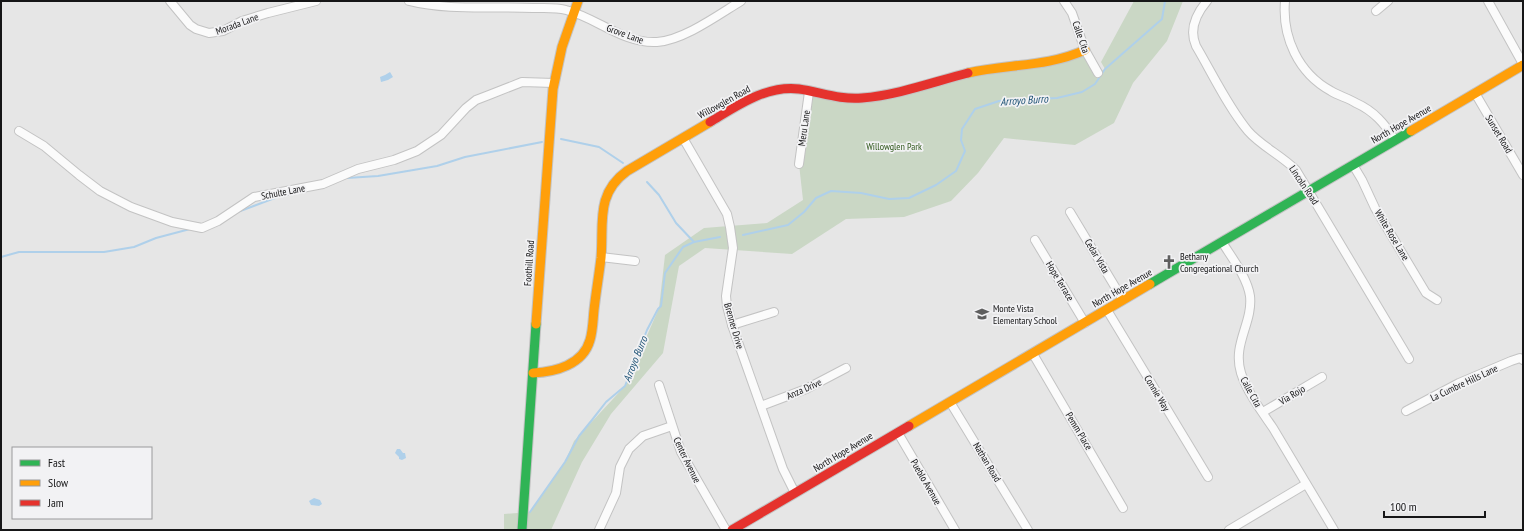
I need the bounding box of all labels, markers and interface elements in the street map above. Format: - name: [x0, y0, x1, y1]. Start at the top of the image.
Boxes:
- street label: Morada Lane: [214, 10, 260, 38]
- street label: Calle Cita: [1070, 19, 1092, 55]
- street label: Grove Lane: [605, 21, 645, 47]
- street label: Willowglen Road: [696, 82, 752, 122]
- water label: Arroyo Burro: [1000, 91, 1050, 109]
- street label: North Hope Avenue: [1369, 102, 1433, 146]
- street label: Meru Lane: [795, 109, 813, 147]
- street label: Sunset Road: [1482, 112, 1516, 156]
- park label: Willowglen Park: [866, 140, 922, 153]
- street label: Lincoln Road: [1286, 163, 1322, 207]
- street label: Schulte Lane: [260, 181, 306, 203]
- street label: White Rose Lane: [1372, 207, 1412, 263]
- street label: Cedar Vista: [1082, 236, 1112, 276]
- street label: Foothill Road: [521, 240, 537, 286]
- place label: Bethany Congregational Church: [1180, 250, 1259, 275]
- church icon: Bethany Congregational Church: [1161, 254, 1177, 270]
- street label: Hope Terrace: [1043, 259, 1077, 303]
- street label: North Hope Avenue: [1090, 266, 1154, 310]
- street label: Brenner Drive: [721, 301, 747, 351]
- place label: Monte Vista Elementary School: [993, 302, 1058, 327]
- school or university icon: Monte Vista Elementary School: [974, 306, 990, 322]
- water label: Arroyo Burro: [620, 333, 651, 384]
- street label: La Cumbre Hills Lane: [1428, 362, 1500, 404]
- street label: Connie Way: [1141, 373, 1173, 414]
- street label: Calle Cita: [1237, 374, 1265, 410]
- street label: Anza Drive: [784, 376, 824, 402]
- street label: Via Rojo: [1276, 382, 1307, 408]
- street label: Pemm Place: [1063, 410, 1095, 452]
- street label: North Hope Avenue: [811, 429, 875, 475]
- street label: Center Avenue: [670, 435, 704, 485]
- street label: Nathan Road: [970, 440, 1004, 484]
- legend: [12, 447, 152, 519]
- text: Fast: [48, 455, 66, 470]
- street label: Pueblo Avenue: [908, 457, 944, 507]
- text: Slow: [48, 475, 69, 490]
- scale bar: [1384, 493, 1485, 519]
- text: Jam: [47, 495, 64, 510]
- text: 100 m: [1390, 499, 1417, 514]

